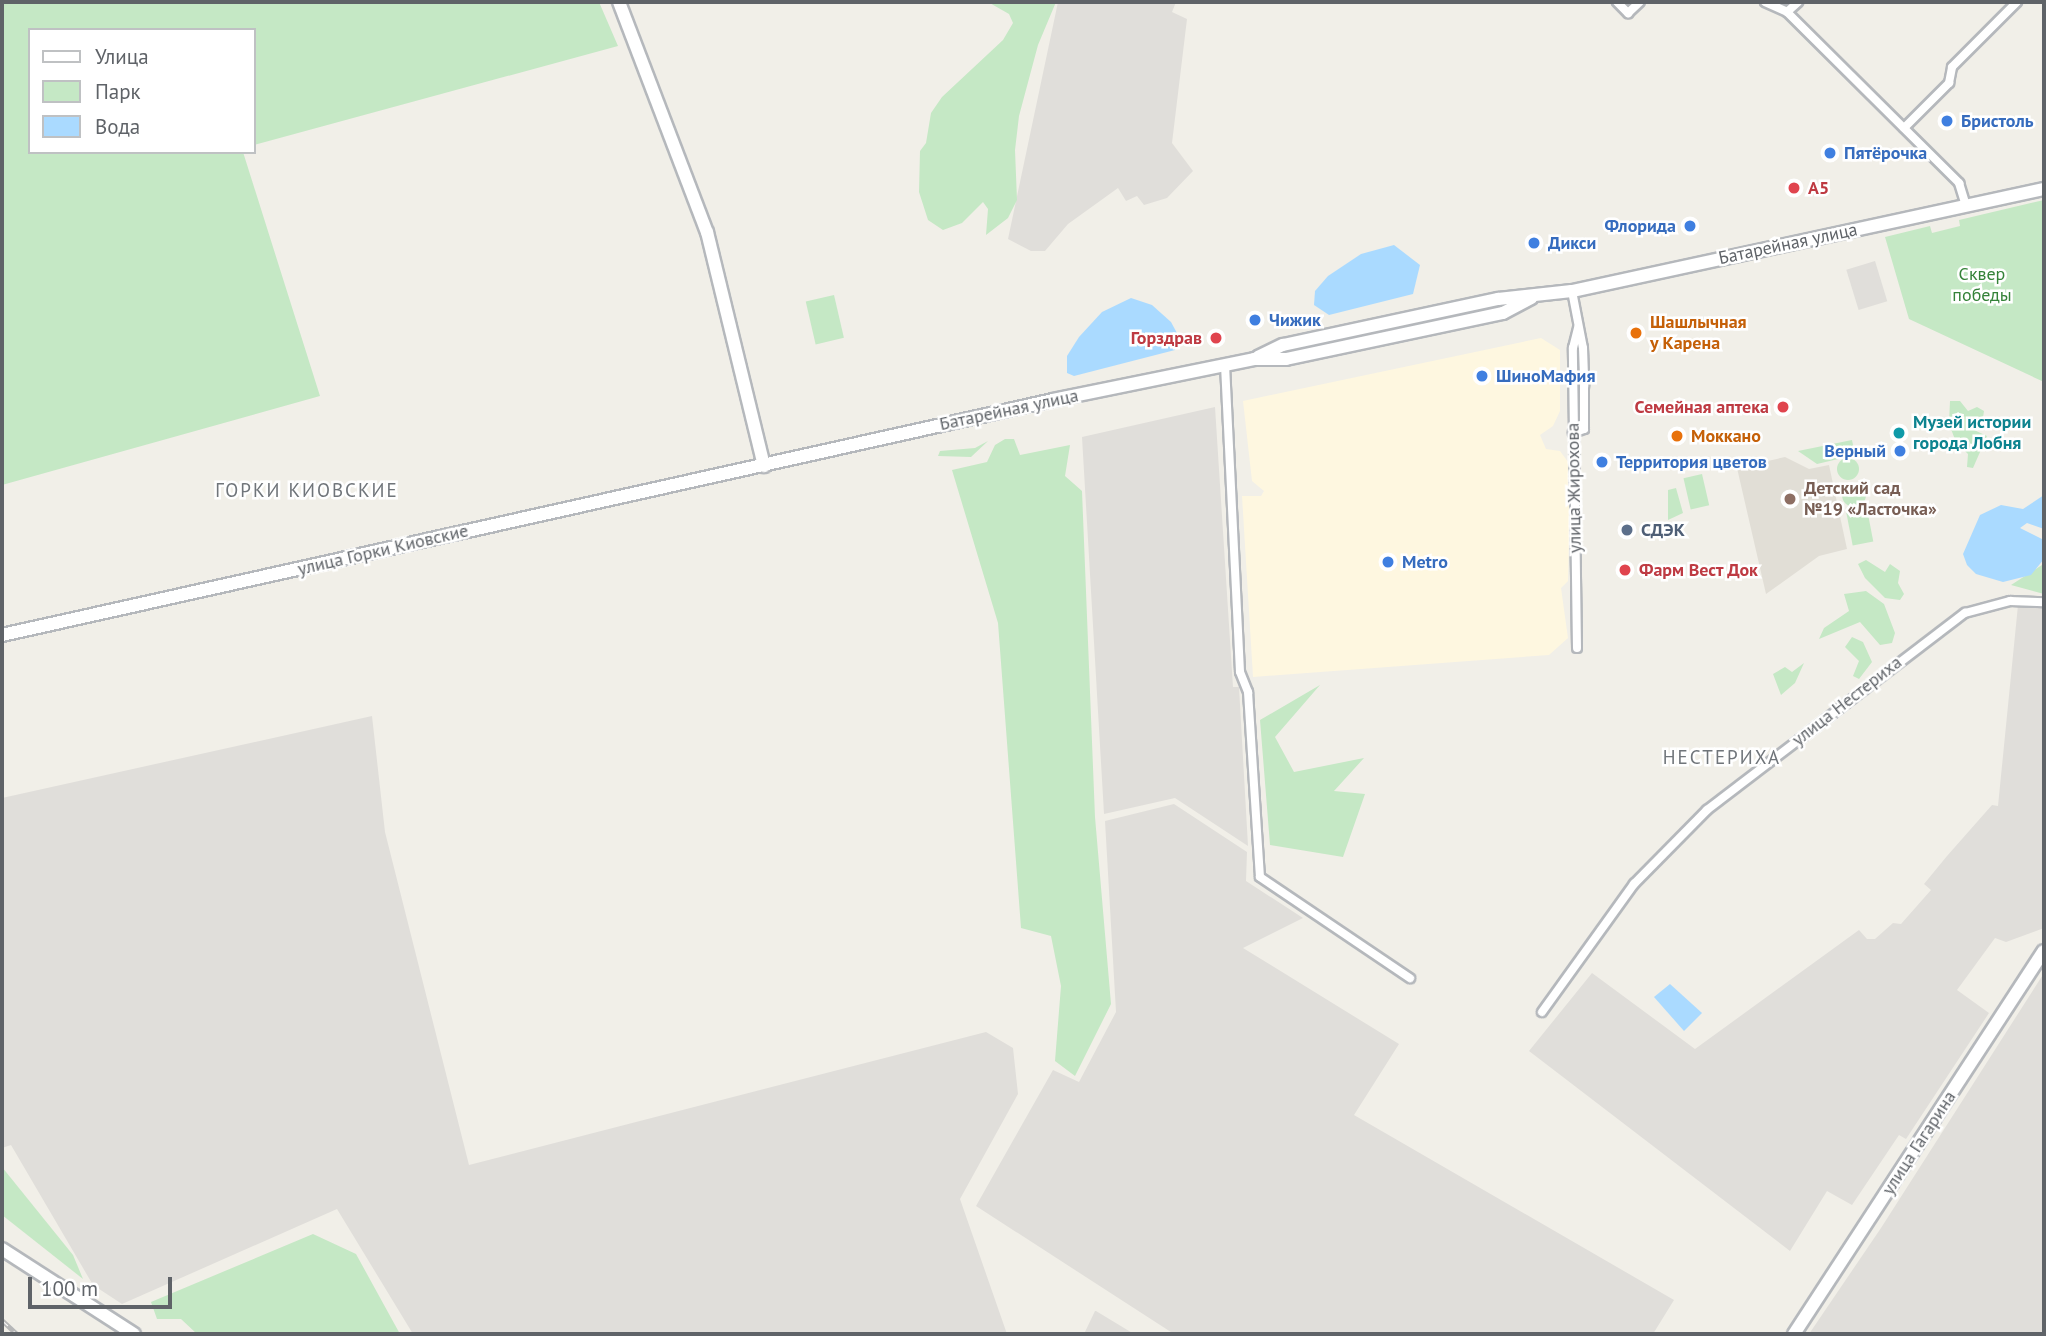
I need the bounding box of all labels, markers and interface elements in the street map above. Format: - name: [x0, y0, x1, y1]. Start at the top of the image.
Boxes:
- legend: [28, 28, 256, 154]
- text: Улица: [95, 43, 149, 70]
- text: Парк: [95, 78, 141, 105]
- place label: Бристоль: [1961, 110, 2034, 132]
- text: Вода: [95, 113, 140, 140]
- marker: Бристоль: [1939, 113, 1955, 129]
- place label: Пятёрочка: [1844, 142, 1927, 164]
- marker: Пятёрочка: [1822, 145, 1838, 161]
- place label: А5: [1808, 177, 1829, 199]
- marker: А5: [1786, 180, 1802, 196]
- place label: Флорида: [1605, 215, 1676, 237]
- marker: Флорида: [1682, 218, 1698, 234]
- street label: Батарейная улица: [1717, 219, 1859, 269]
- place label: Дикси: [1548, 232, 1596, 254]
- marker: Дикси: [1526, 235, 1542, 251]
- park label: Сквер победы: [1952, 264, 2012, 306]
- place label: Чижик: [1269, 309, 1321, 331]
- marker: Чижик: [1247, 312, 1263, 328]
- place label: Шашлычная у Карена: [1650, 312, 1747, 354]
- marker: Шашлычная у Карена: [1628, 325, 1644, 341]
- place label: Горздрав: [1131, 327, 1202, 349]
- marker: Горздрав: [1208, 330, 1224, 346]
- place label: ШиноМафия: [1496, 365, 1595, 387]
- marker: ШиноМафия: [1474, 368, 1490, 384]
- street label: Батарейная улица: [938, 385, 1080, 435]
- place label: Семейная аптека: [1635, 396, 1769, 418]
- marker: Семейная аптека: [1775, 399, 1791, 415]
- place label: Музей истории города Лобня: [1913, 412, 2031, 454]
- street label: улица Жирохова: [1562, 423, 1586, 553]
- place label: Моккано: [1691, 425, 1761, 447]
- marker: Музей истории города Лобня: [1891, 425, 1907, 441]
- marker: Моккано: [1669, 428, 1685, 444]
- place label: Верный: [1824, 440, 1886, 462]
- marker: Верный: [1892, 443, 1908, 459]
- place label: Территория цветов: [1616, 451, 1767, 473]
- marker: Территория цветов: [1594, 454, 1610, 470]
- place label: Детский сад №19 «Ласточка»: [1804, 478, 1937, 520]
- district label: ГОРКИ КИОВСКИЕ: [217, 480, 397, 502]
- marker: Детский сад №19 «Ласточка»: [1782, 491, 1798, 507]
- place label: СДЭК: [1641, 519, 1685, 541]
- street label: улица Горки Киовские: [296, 520, 470, 580]
- marker: СДЭК: [1619, 522, 1635, 538]
- place label: Metro: [1402, 551, 1448, 573]
- marker: Metro: [1380, 554, 1396, 570]
- place label: Фарм Вест Док: [1639, 559, 1759, 581]
- marker: Фарм Вест Док: [1617, 562, 1633, 578]
- street label: улица Нестериха: [1788, 651, 1906, 751]
- district label: НЕСТЕРИХА: [1664, 747, 1780, 769]
- street label: улица Гагарина: [1877, 1087, 1961, 1199]
- scale bar: [32, 1262, 175, 1306]
- text: 100 m: [41, 1275, 98, 1302]

